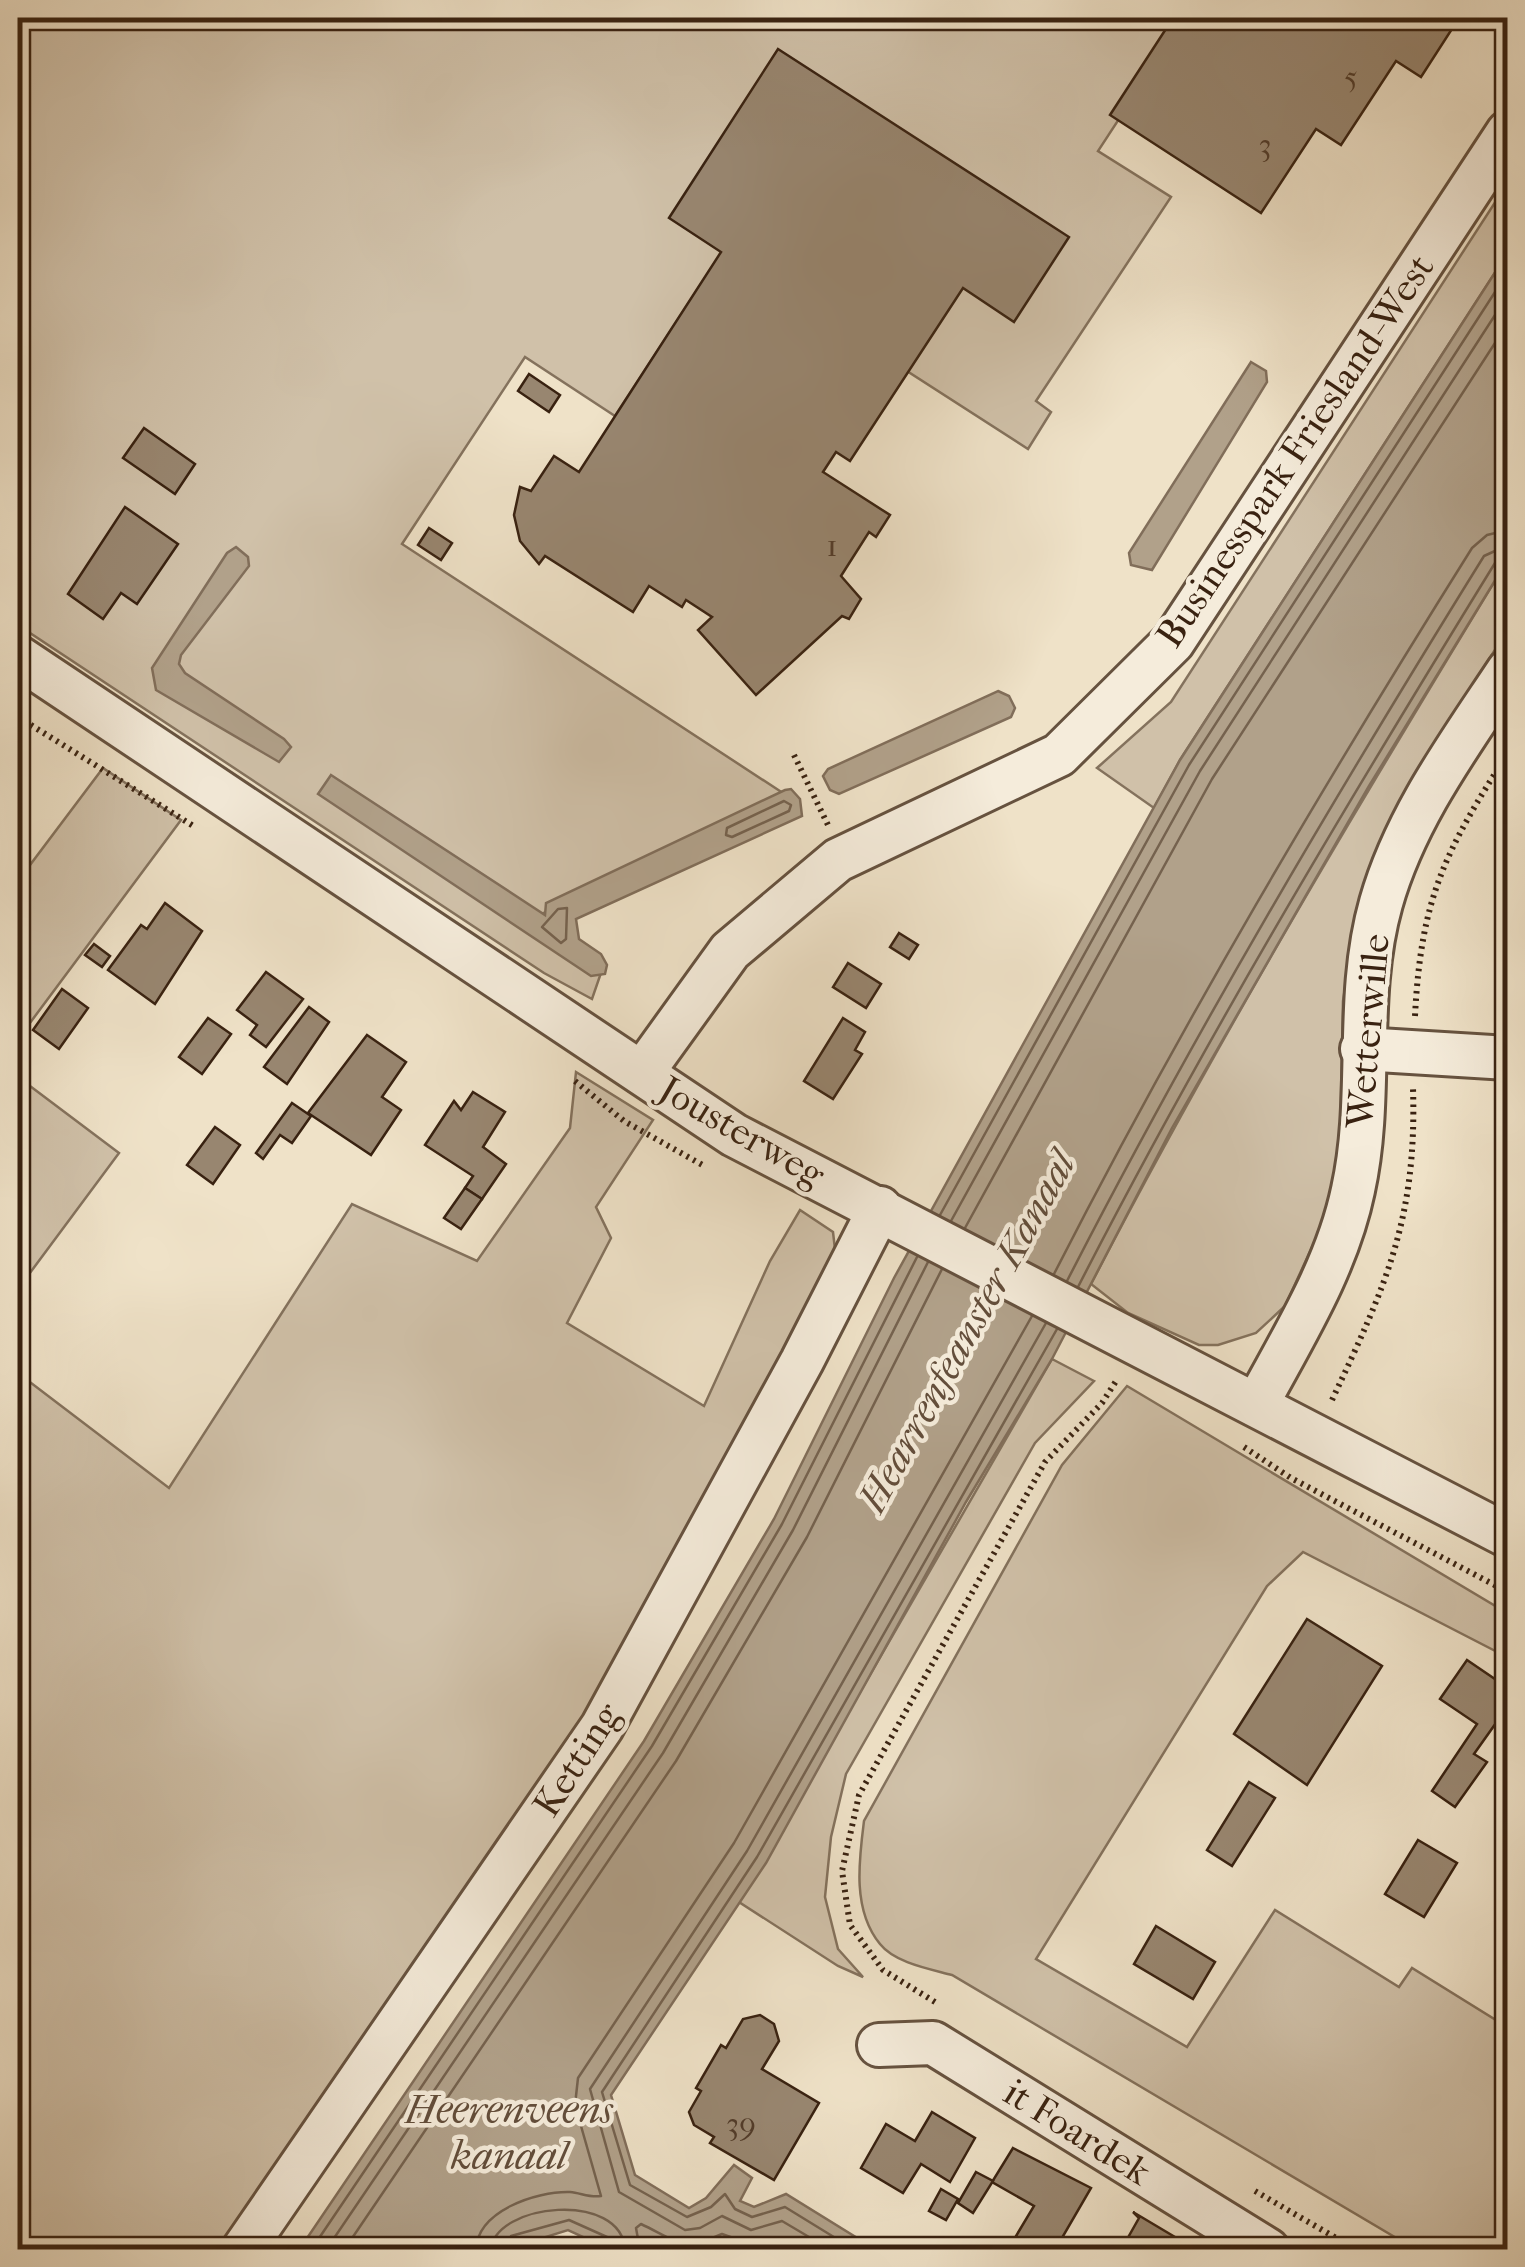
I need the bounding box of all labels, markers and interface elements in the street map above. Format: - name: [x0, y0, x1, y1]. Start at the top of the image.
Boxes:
- house number: 5: [1344, 58, 1358, 95]
- house number: 3: [1258, 126, 1272, 163]
- street label: Businesspark Friesland-West: [1147, 246, 1444, 656]
- house number: 1: [826, 527, 838, 564]
- street label: Wetterwille: [1337, 932, 1399, 1131]
- street label: Jousterweg: [649, 1065, 833, 1198]
- water label: Hearrenfeanster Kanaal: [848, 1141, 1087, 1522]
- street label: Ketting: [524, 1694, 631, 1825]
- street label: it Foardek: [995, 2069, 1159, 2195]
- water label: Heerenveens kanaal: [403, 2087, 614, 2179]
- house number: 39: [726, 2105, 756, 2142]

